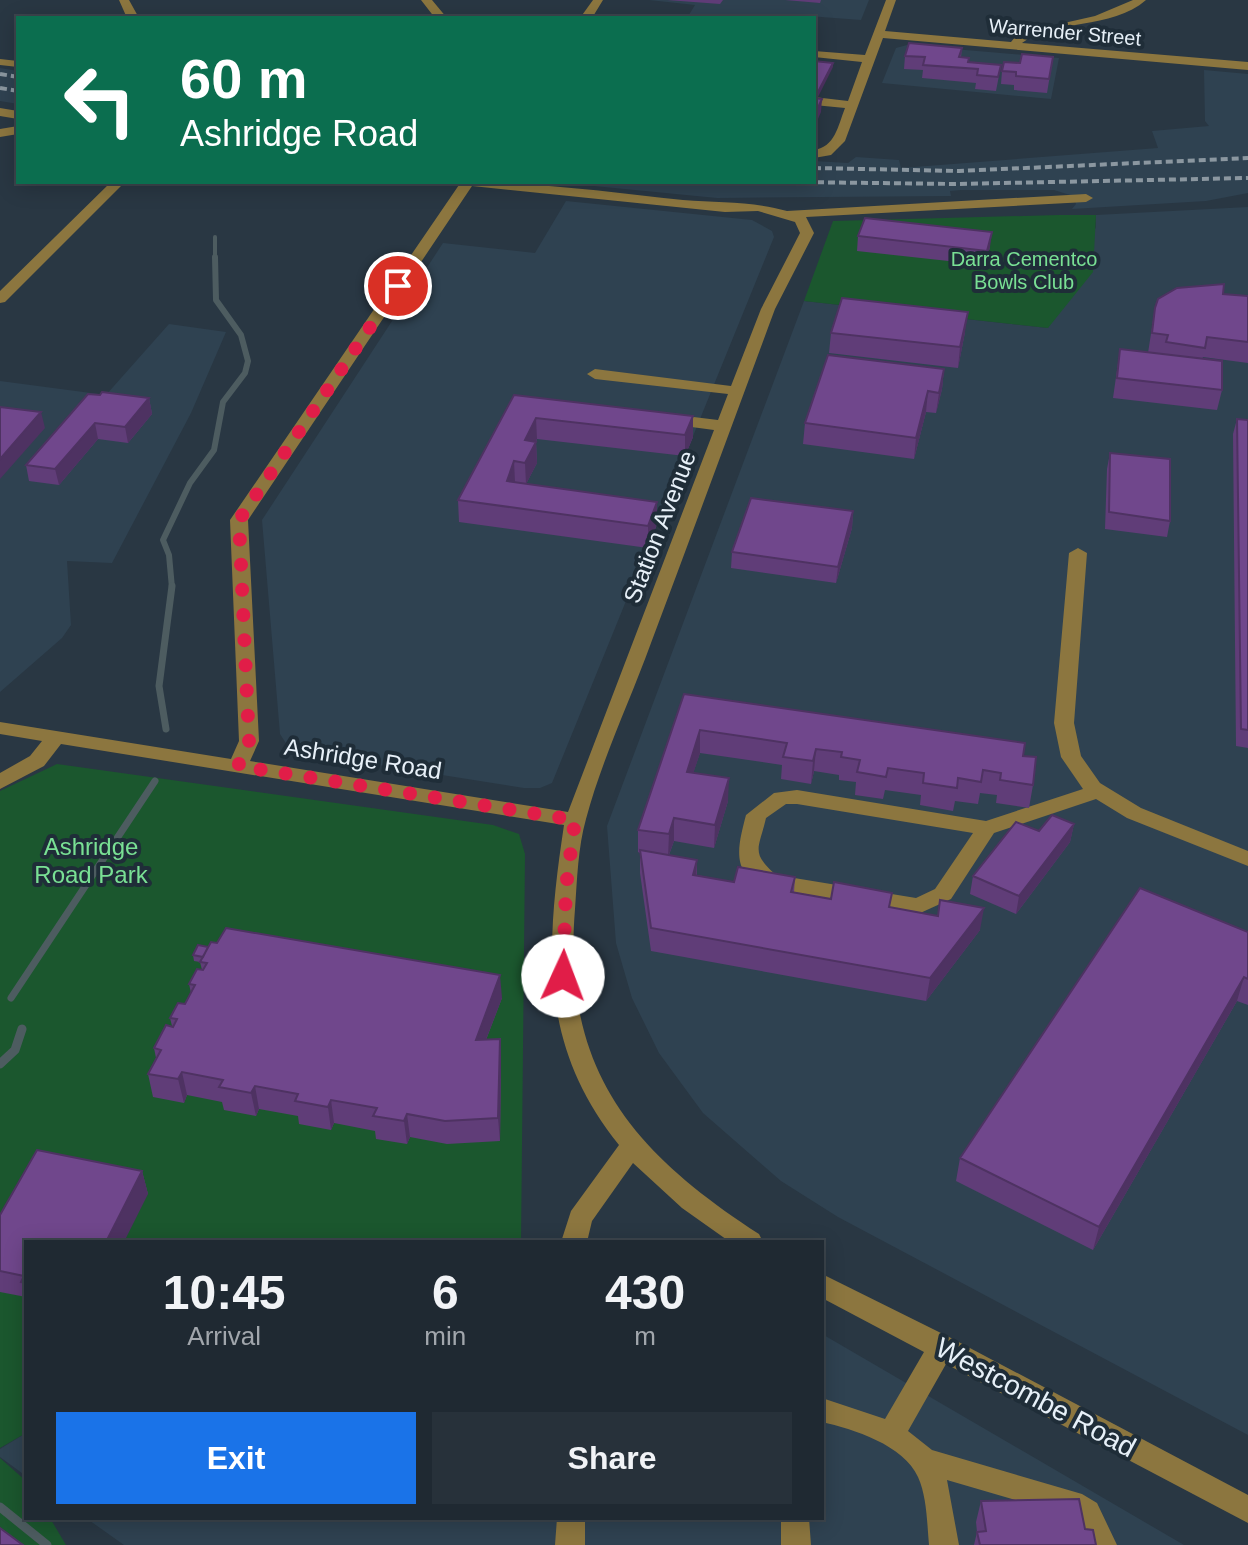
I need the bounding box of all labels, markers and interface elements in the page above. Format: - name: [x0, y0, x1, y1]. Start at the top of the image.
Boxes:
- street label: Warrender Street: [988, 14, 1142, 50]
- text: 60 m: [180, 47, 308, 110]
- icon: left: [48, 48, 152, 152]
- text: Ashridge Road: [180, 113, 418, 154]
- park label: Darra Cementco Bowls Club: [951, 248, 1097, 293]
- pin: [364, 252, 432, 320]
- icon: arrive: [376, 264, 420, 308]
- street label: Station Avenue: [618, 447, 701, 607]
- street label: Ashridge Road: [283, 733, 444, 784]
- park label: Ashridge Road Park: [34, 833, 149, 888]
- position arrow: [521, 934, 605, 1018]
- text: 10:45: [163, 1266, 286, 1319]
- text: 6: [432, 1266, 459, 1319]
- text: 430: [605, 1266, 685, 1319]
- text: Arrival: [187, 1321, 261, 1351]
- text: min: [424, 1321, 466, 1351]
- text: m: [634, 1321, 656, 1351]
- street label: Westcombe Road: [930, 1332, 1141, 1463]
- button: Exit: [56, 1412, 416, 1504]
- button: Share: [432, 1412, 792, 1504]

